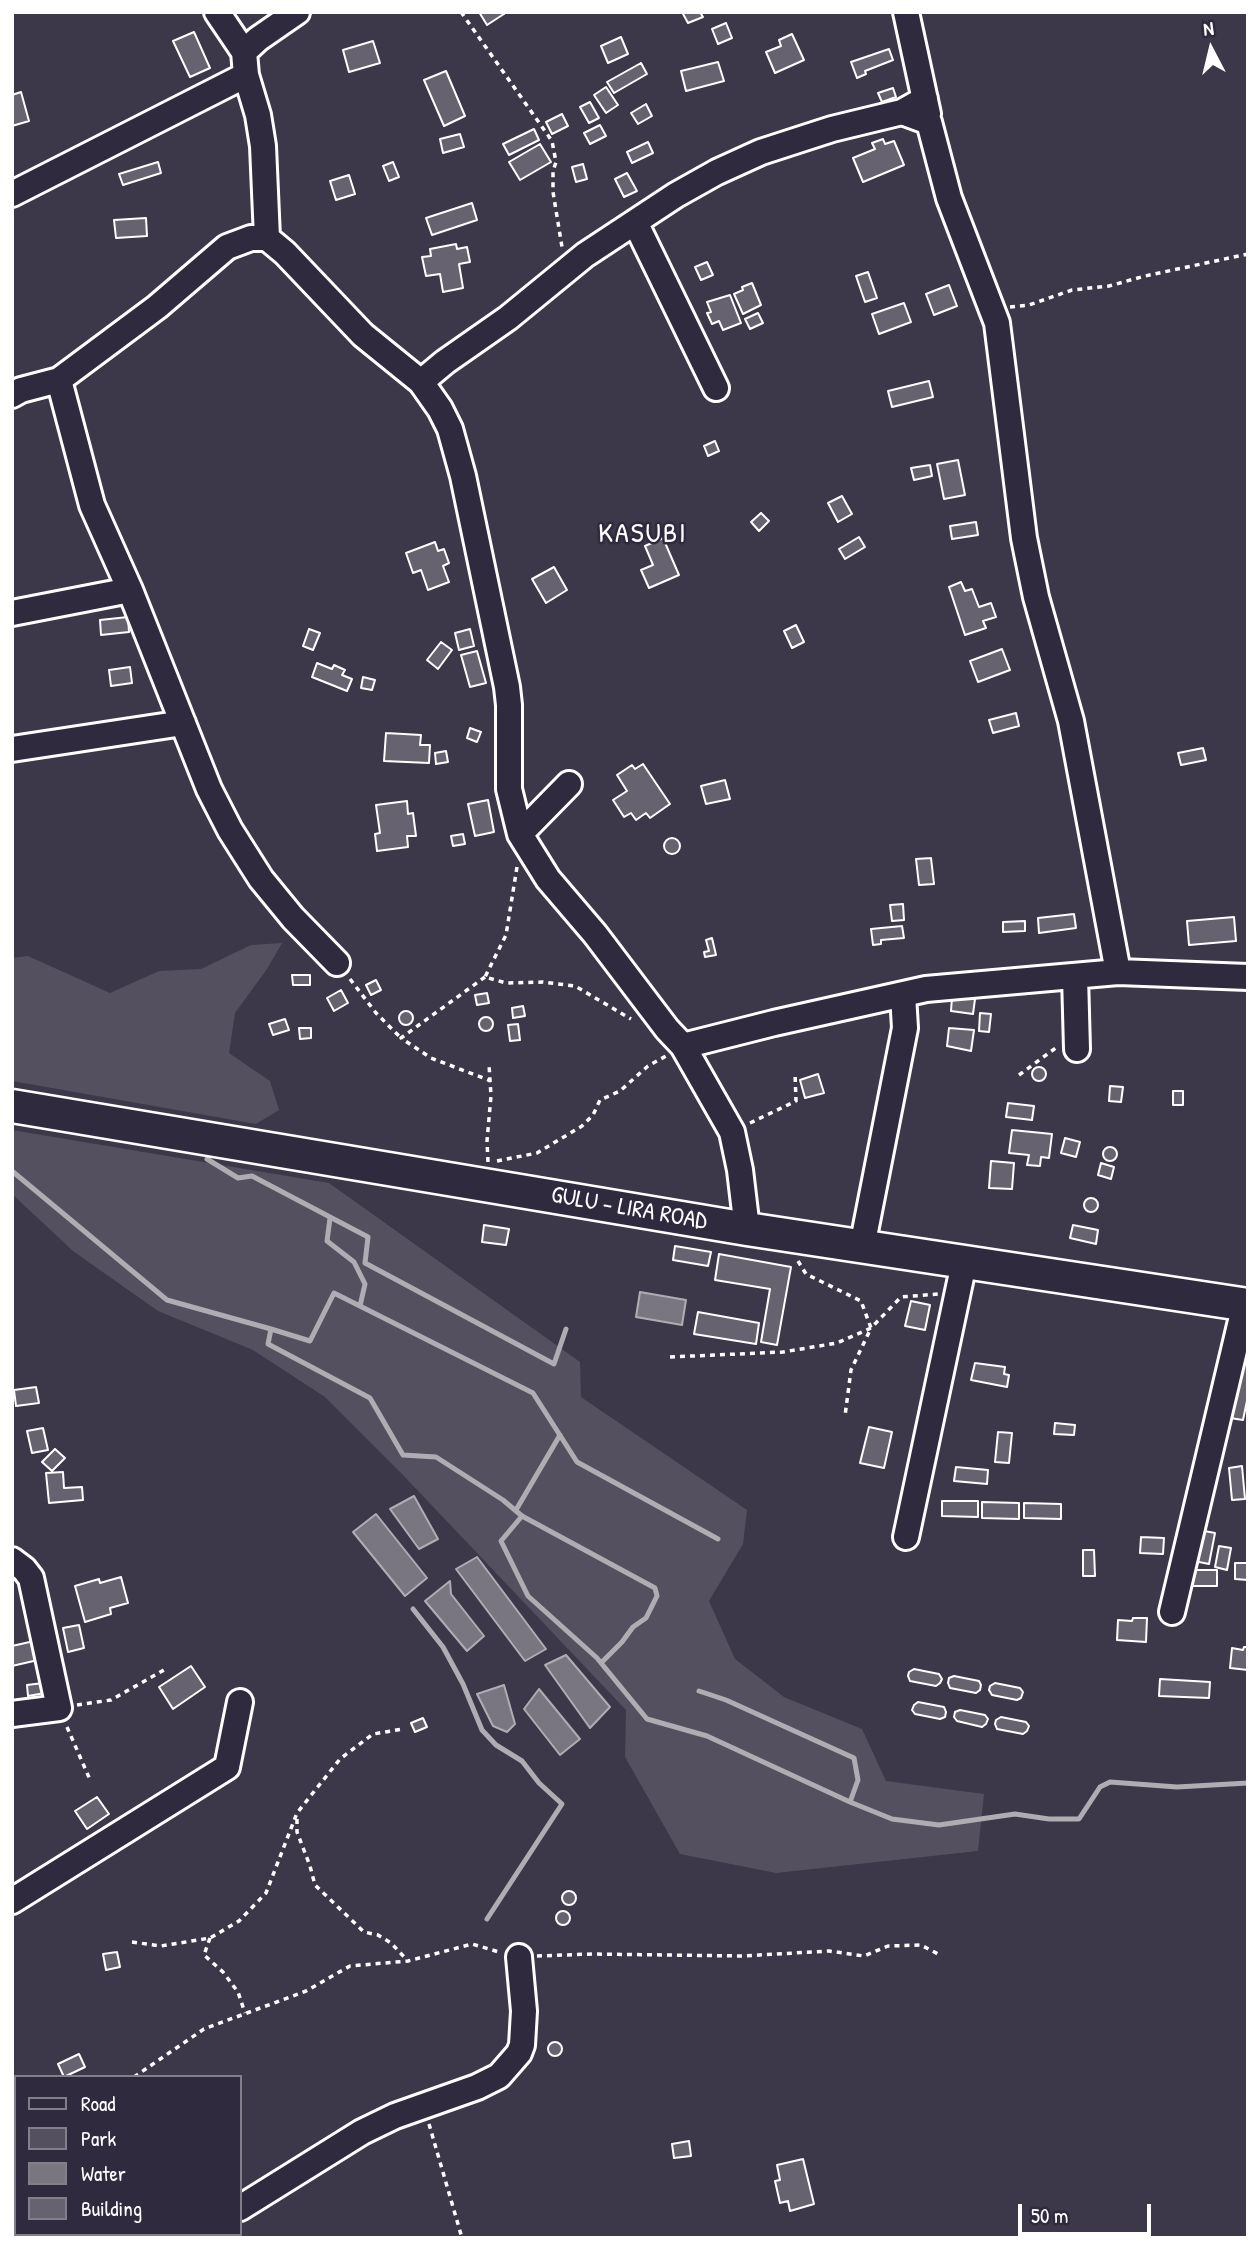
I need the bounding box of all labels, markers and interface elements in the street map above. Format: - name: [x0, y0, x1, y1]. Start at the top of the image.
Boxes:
- north arrow: [1176, 14, 1246, 84]
- text: N: [1202, 15, 1215, 42]
- district label: KASUBI: [599, 518, 687, 552]
- street label: GULU - LIRA ROAD: [549, 1181, 709, 1237]
- legend: [14, 2075, 242, 2236]
- text: Road: [81, 2089, 115, 2118]
- text: Park: [81, 2124, 116, 2153]
- text: Water: [81, 2159, 126, 2188]
- scale bar: [1022, 2190, 1155, 2234]
- text: Building: [81, 2194, 142, 2223]
- text: 50 m: [1031, 2201, 1068, 2230]

